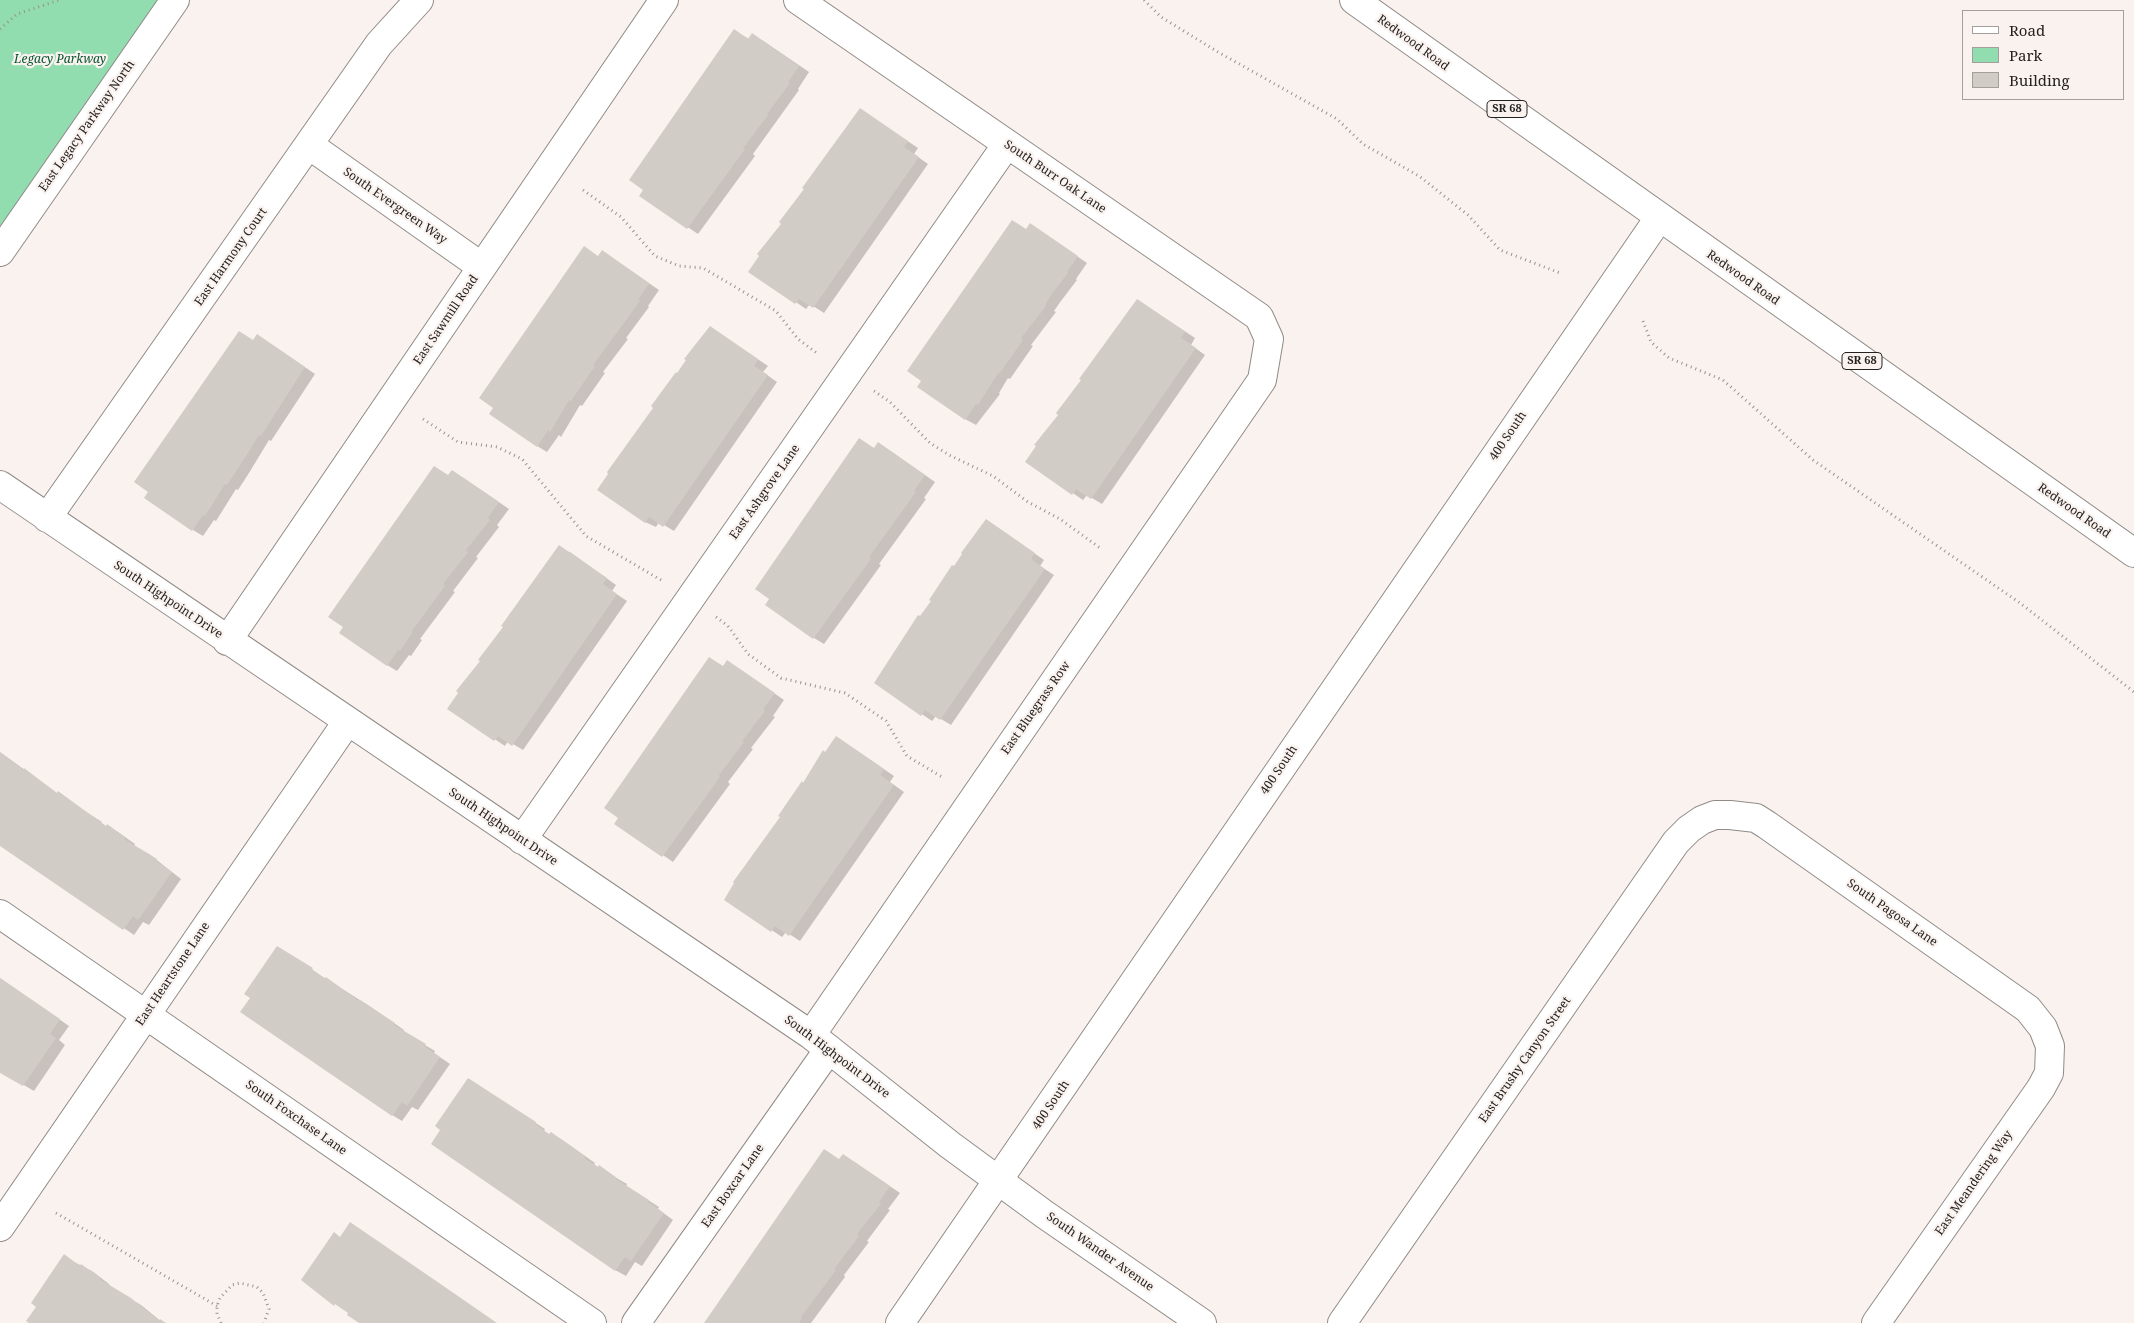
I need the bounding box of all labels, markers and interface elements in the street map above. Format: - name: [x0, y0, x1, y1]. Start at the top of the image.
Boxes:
- legend: [1962, 10, 2124, 100]
- street label: Redwood Road: [1374, 12, 1452, 74]
- text: Road: [2009, 20, 2045, 40]
- text: Park: [2009, 45, 2042, 65]
- park label: Legacy Parkway: [14, 53, 106, 67]
- street label: East Legacy Parkway North: [36, 58, 138, 194]
- text: Building: [2009, 70, 2070, 90]
- road number: SR 68: [1487, 100, 1527, 118]
- street label: South Burr Oak Lane: [1001, 137, 1109, 217]
- street label: South Evergreen Way: [340, 165, 450, 247]
- street label: East Harmony Court: [192, 205, 270, 309]
- street label: Redwood Road: [1704, 248, 1782, 308]
- street label: East Sawmill Road: [411, 272, 481, 368]
- road number: SR 68: [1842, 352, 1882, 370]
- street label: 400 South: [1486, 409, 1530, 463]
- street label: East Ashgrove Lane: [727, 442, 803, 542]
- street label: Redwood Road: [2035, 481, 2113, 541]
- street label: South Highpoint Drive: [111, 558, 225, 642]
- street label: East Bluegrass Row: [998, 659, 1074, 757]
- street label: 400 South: [1257, 743, 1301, 797]
- street label: South Highpoint Drive: [446, 785, 560, 869]
- street label: South Pagosa Lane: [1844, 876, 1940, 950]
- street label: East Heartstone Lane: [133, 919, 213, 1029]
- street label: East Brushy Canyon Street: [1476, 994, 1574, 1126]
- street label: South Highpoint Drive: [781, 1013, 893, 1101]
- street label: South Foxchase Lane: [243, 1078, 349, 1158]
- street label: 400 South: [1029, 1078, 1073, 1132]
- street label: East Meandering Way: [1932, 1128, 2016, 1238]
- street label: East Boxcar Lane: [699, 1142, 767, 1230]
- street label: South Wander Avenue: [1044, 1209, 1156, 1295]

